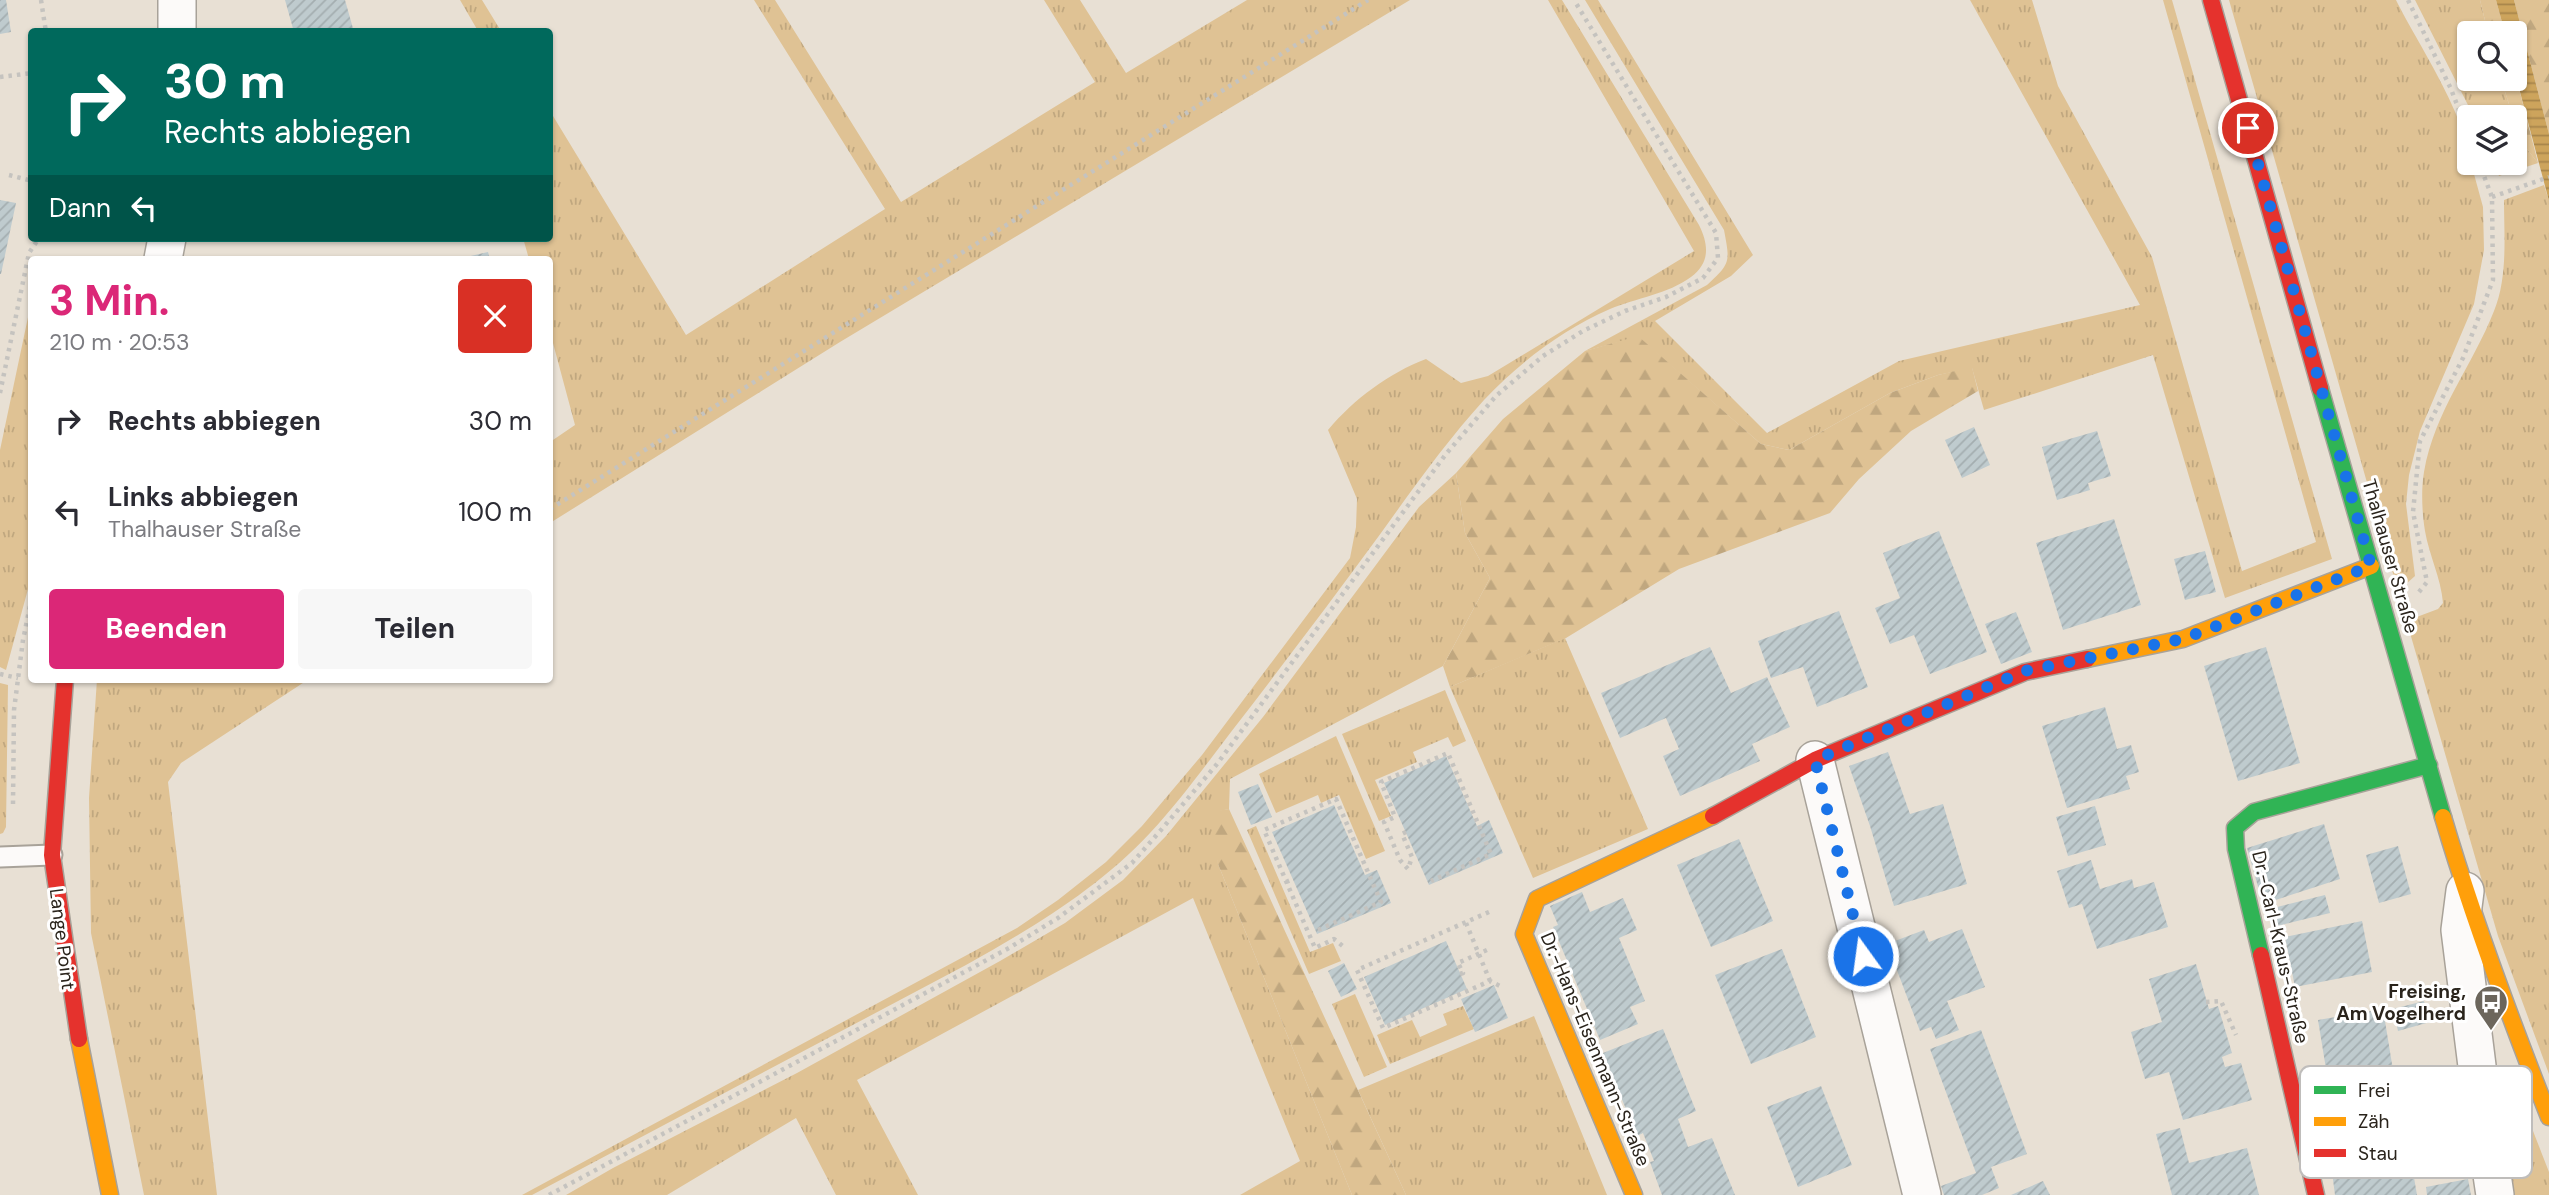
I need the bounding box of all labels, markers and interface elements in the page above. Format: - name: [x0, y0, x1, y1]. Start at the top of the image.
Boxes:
- map controls: [2457, 21, 2527, 175]
- button: search: [2457, 21, 2527, 91]
- text: 30 m: [164, 49, 286, 113]
- icon: right: [49, 56, 140, 147]
- pin: [2218, 98, 2278, 158]
- button: layers: [2457, 105, 2527, 175]
- icon: arrive: [2229, 109, 2267, 147]
- text: Rechts abbiegen: [164, 111, 411, 153]
- icon: left: [125, 189, 163, 227]
- text: Dann: [49, 191, 111, 225]
- text: 3 Min.: [49, 273, 169, 328]
- button: close: [458, 279, 532, 353]
- text: 210 m · 20:53: [49, 327, 190, 357]
- icon: right: [49, 402, 87, 440]
- text: Rechts abbiegen: [108, 404, 321, 438]
- text: 30 m: [469, 404, 532, 438]
- street label: Thalhauser Straße: [2357, 476, 2425, 636]
- text: Links abbiegen: [108, 480, 298, 514]
- icon: left: [49, 493, 87, 531]
- text: 100 m: [458, 495, 532, 529]
- text: Thalhauser Straße: [108, 514, 301, 544]
- button: Beenden: [49, 589, 284, 669]
- button: Teilen: [298, 589, 532, 669]
- street label: Dr.-Carl-Kraus-Straße: [2246, 848, 2315, 1046]
- street label: Lange Point: [44, 887, 81, 991]
- position arrow: [1826, 919, 1900, 993]
- street label: Dr.-Hans-Eisenmann-Straße: [1535, 928, 1656, 1170]
- place label: Freising, Am Vogelherd: [2336, 979, 2466, 1026]
- bus stop icon: Freising, Am Vogelherd: [2472, 983, 2510, 1032]
- legend: [2300, 1066, 2532, 1178]
- text: Frei: [2358, 1078, 2390, 1103]
- text: Zäh: [2358, 1109, 2390, 1134]
- text: Stau: [2358, 1141, 2398, 1166]

